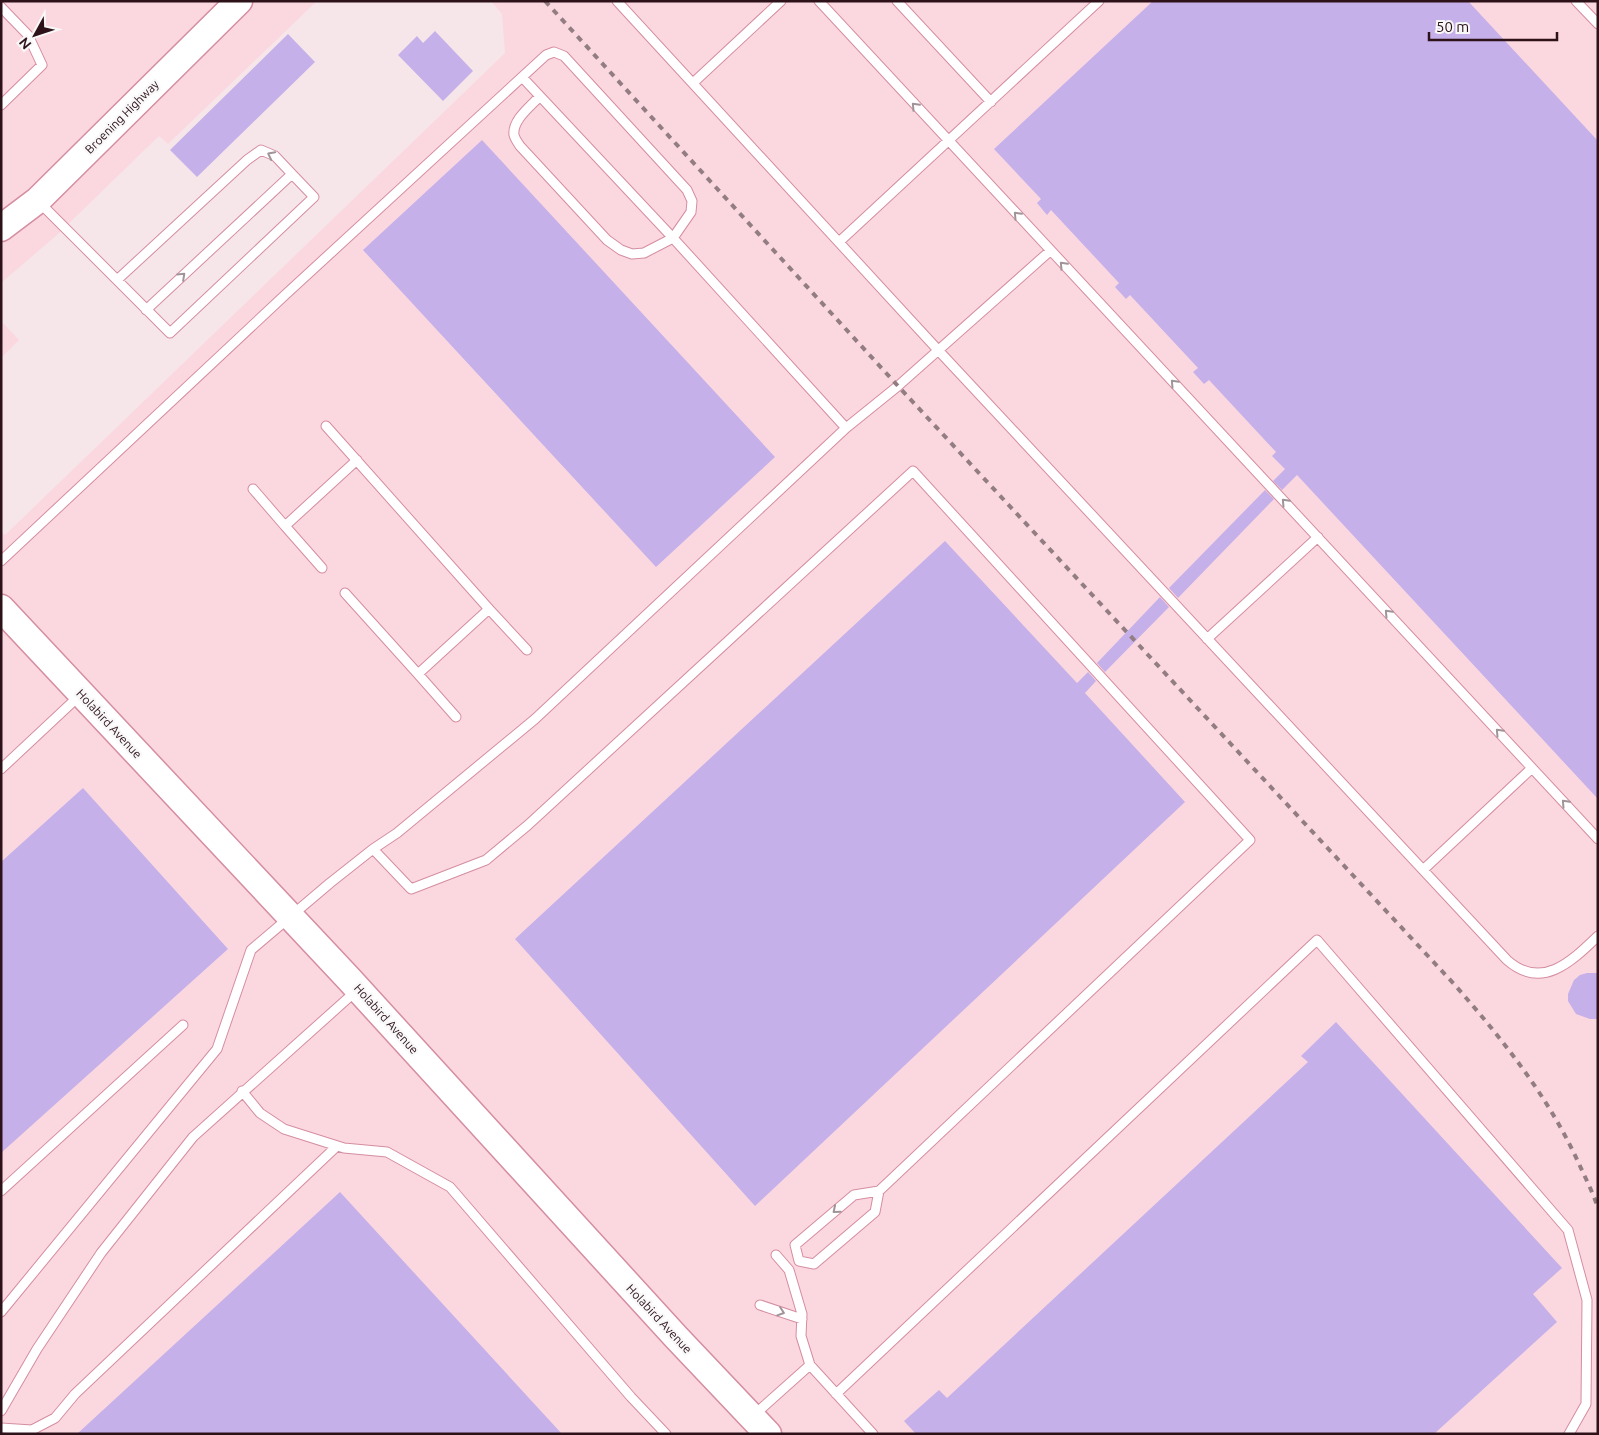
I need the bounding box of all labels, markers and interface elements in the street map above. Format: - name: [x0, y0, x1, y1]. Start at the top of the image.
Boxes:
- north arrow: [10, 10, 60, 60]
- scale bar: [1429, 10, 1556, 42]
- text: 50 m: [1436, 18, 1469, 35]
- text: N: [16, 34, 35, 53]
- street label: Broening Highway: [82, 77, 161, 156]
- one-way arrow: [912, 102, 921, 111]
- one-way arrow: [267, 151, 276, 161]
- one-way arrow: [1014, 212, 1023, 221]
- one-way arrow: [1060, 261, 1069, 270]
- one-way arrow: [176, 273, 185, 282]
- one-way arrow: [1171, 380, 1180, 389]
- one-way arrow: [1282, 498, 1291, 507]
- one-way arrow: [1385, 609, 1394, 618]
- street label: Holabird Avenue: [74, 687, 145, 761]
- one-way arrow: [1495, 729, 1504, 738]
- one-way arrow: [1562, 800, 1571, 809]
- street label: Holabird Avenue: [352, 981, 421, 1056]
- one-way arrow: [833, 1205, 842, 1213]
- street label: Holabird Avenue: [624, 1282, 695, 1356]
- one-way arrow: [776, 1306, 784, 1316]

